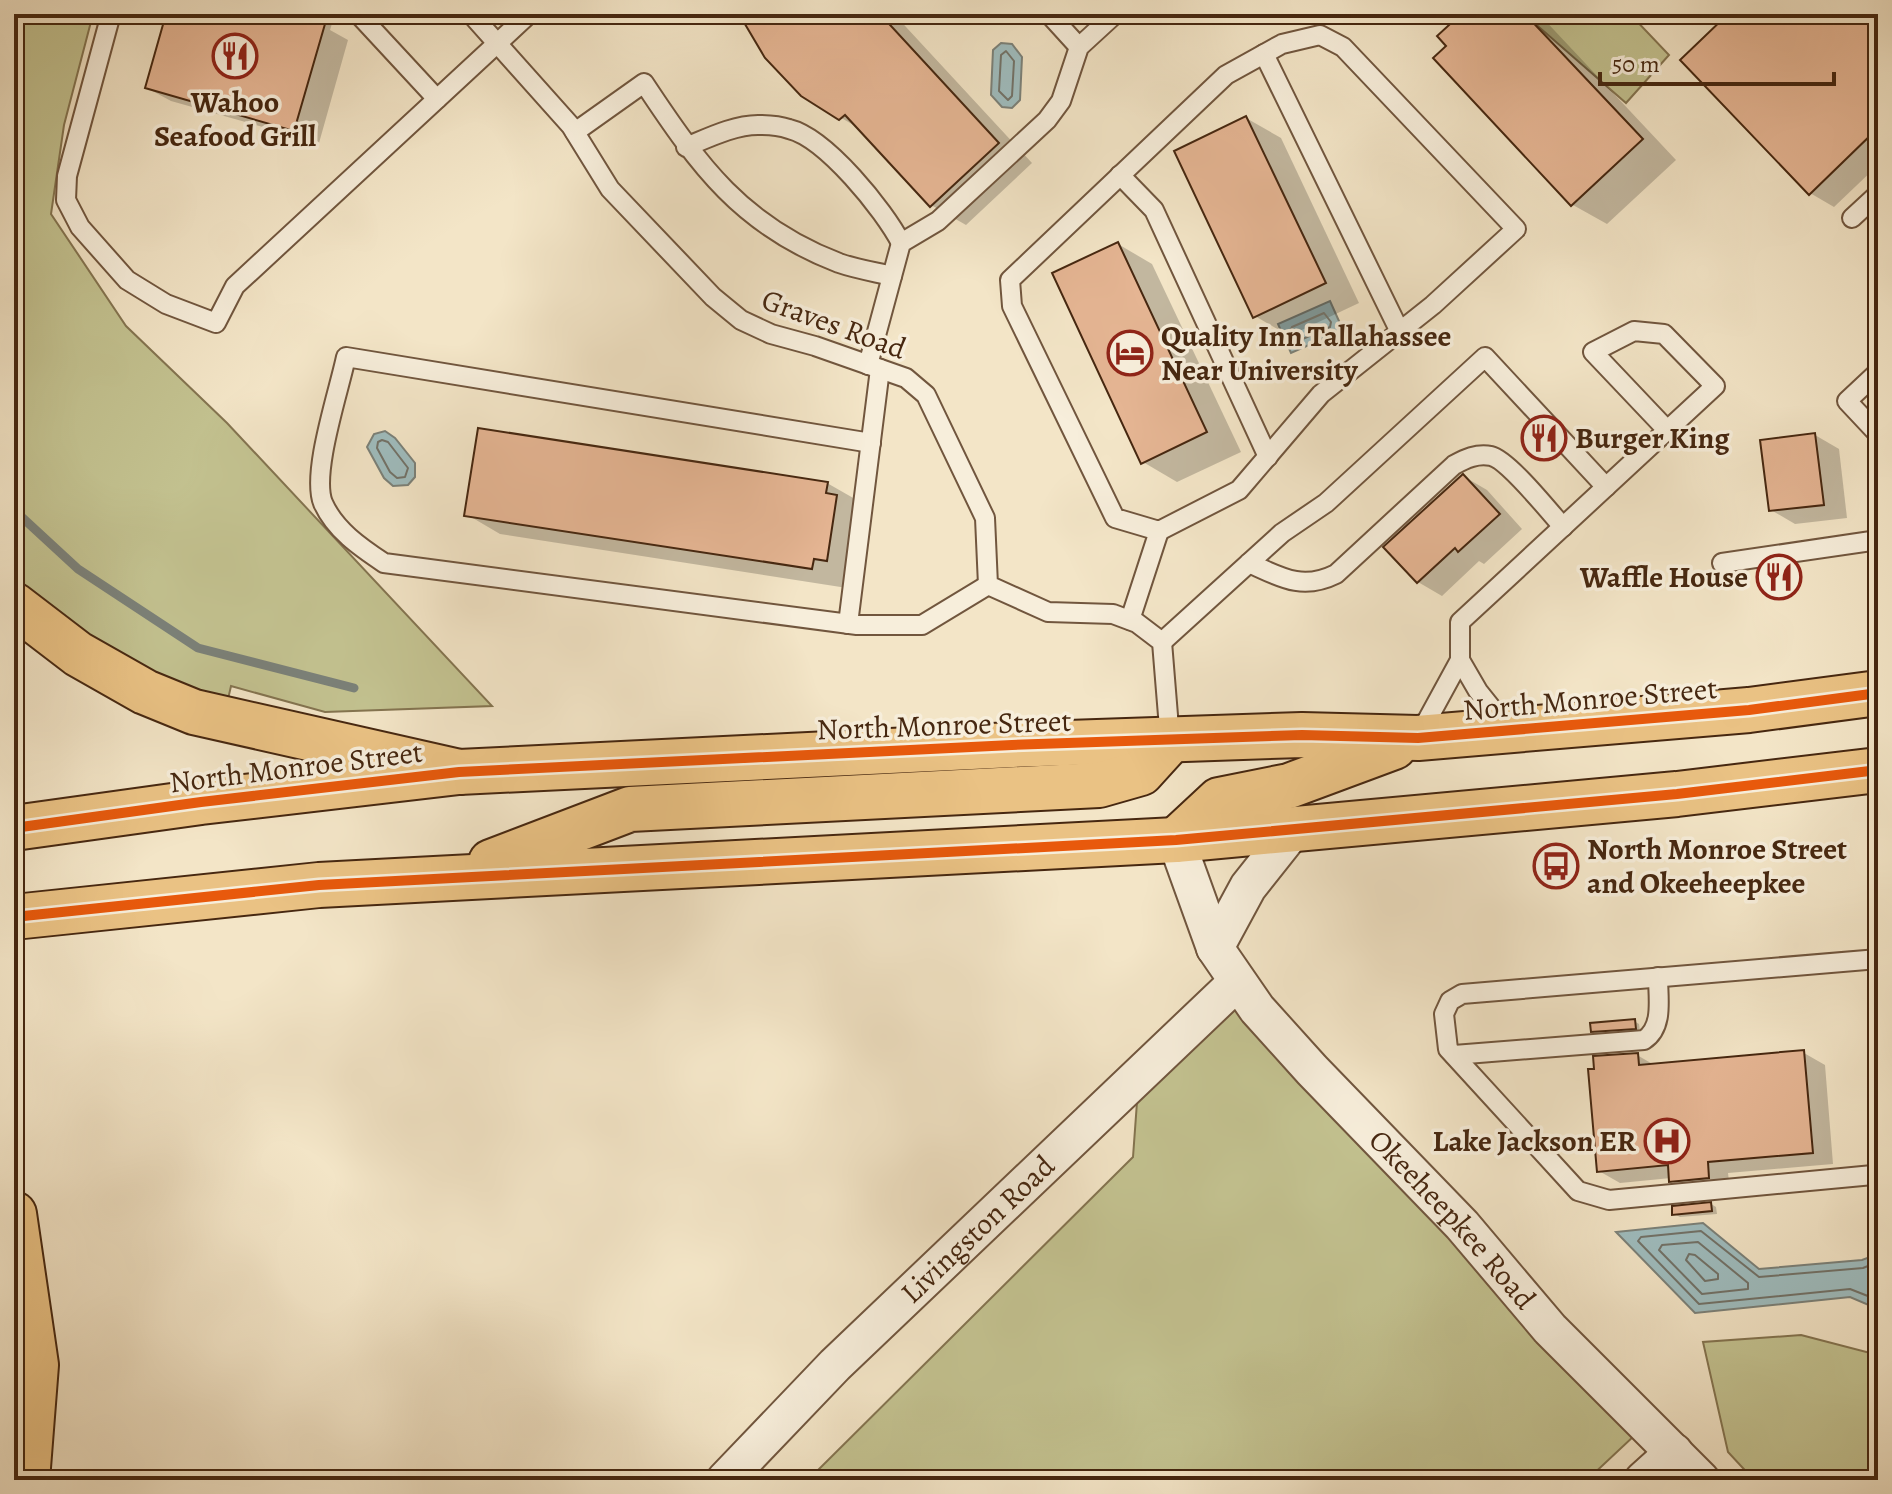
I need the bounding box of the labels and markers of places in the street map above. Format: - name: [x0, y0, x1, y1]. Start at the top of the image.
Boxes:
- restaurant icon: Wahoo Seafood Grill: [211, 32, 259, 80]
- place label: Wahoo Seafood Grill: [154, 82, 316, 156]
- place label: Quality Inn Tallahassee Near University: [1161, 316, 1451, 390]
- hotel icon: Quality Inn Tallahassee Near University: [1106, 329, 1154, 377]
- restaurant icon: Burger King: [1520, 414, 1568, 462]
- place label: Burger King: [1575, 418, 1730, 458]
- restaurant icon: Waffle House: [1755, 553, 1803, 601]
- place label: Waffle House: [1579, 557, 1748, 597]
- place label: North Monroe Street and Okeeheepkee: [1587, 829, 1847, 903]
- bus stop icon: North Monroe Street and Okeeheepkee: [1532, 842, 1580, 890]
- hospital icon: Lake Jackson ER: [1643, 1117, 1691, 1165]
- place label: Lake Jackson ER: [1432, 1121, 1637, 1161]

